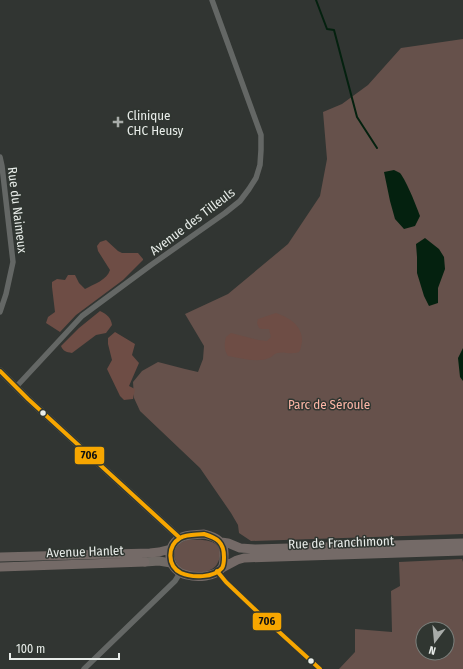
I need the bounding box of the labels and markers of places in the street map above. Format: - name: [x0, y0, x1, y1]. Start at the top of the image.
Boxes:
- place label: Clinique CHC Heusy: [127, 108, 184, 138]
- marker: Clinique CHC Heusy: [112, 116, 124, 128]
- unlabelled marker: [38, 408, 48, 418]
- unlabelled marker: [306, 656, 316, 666]

